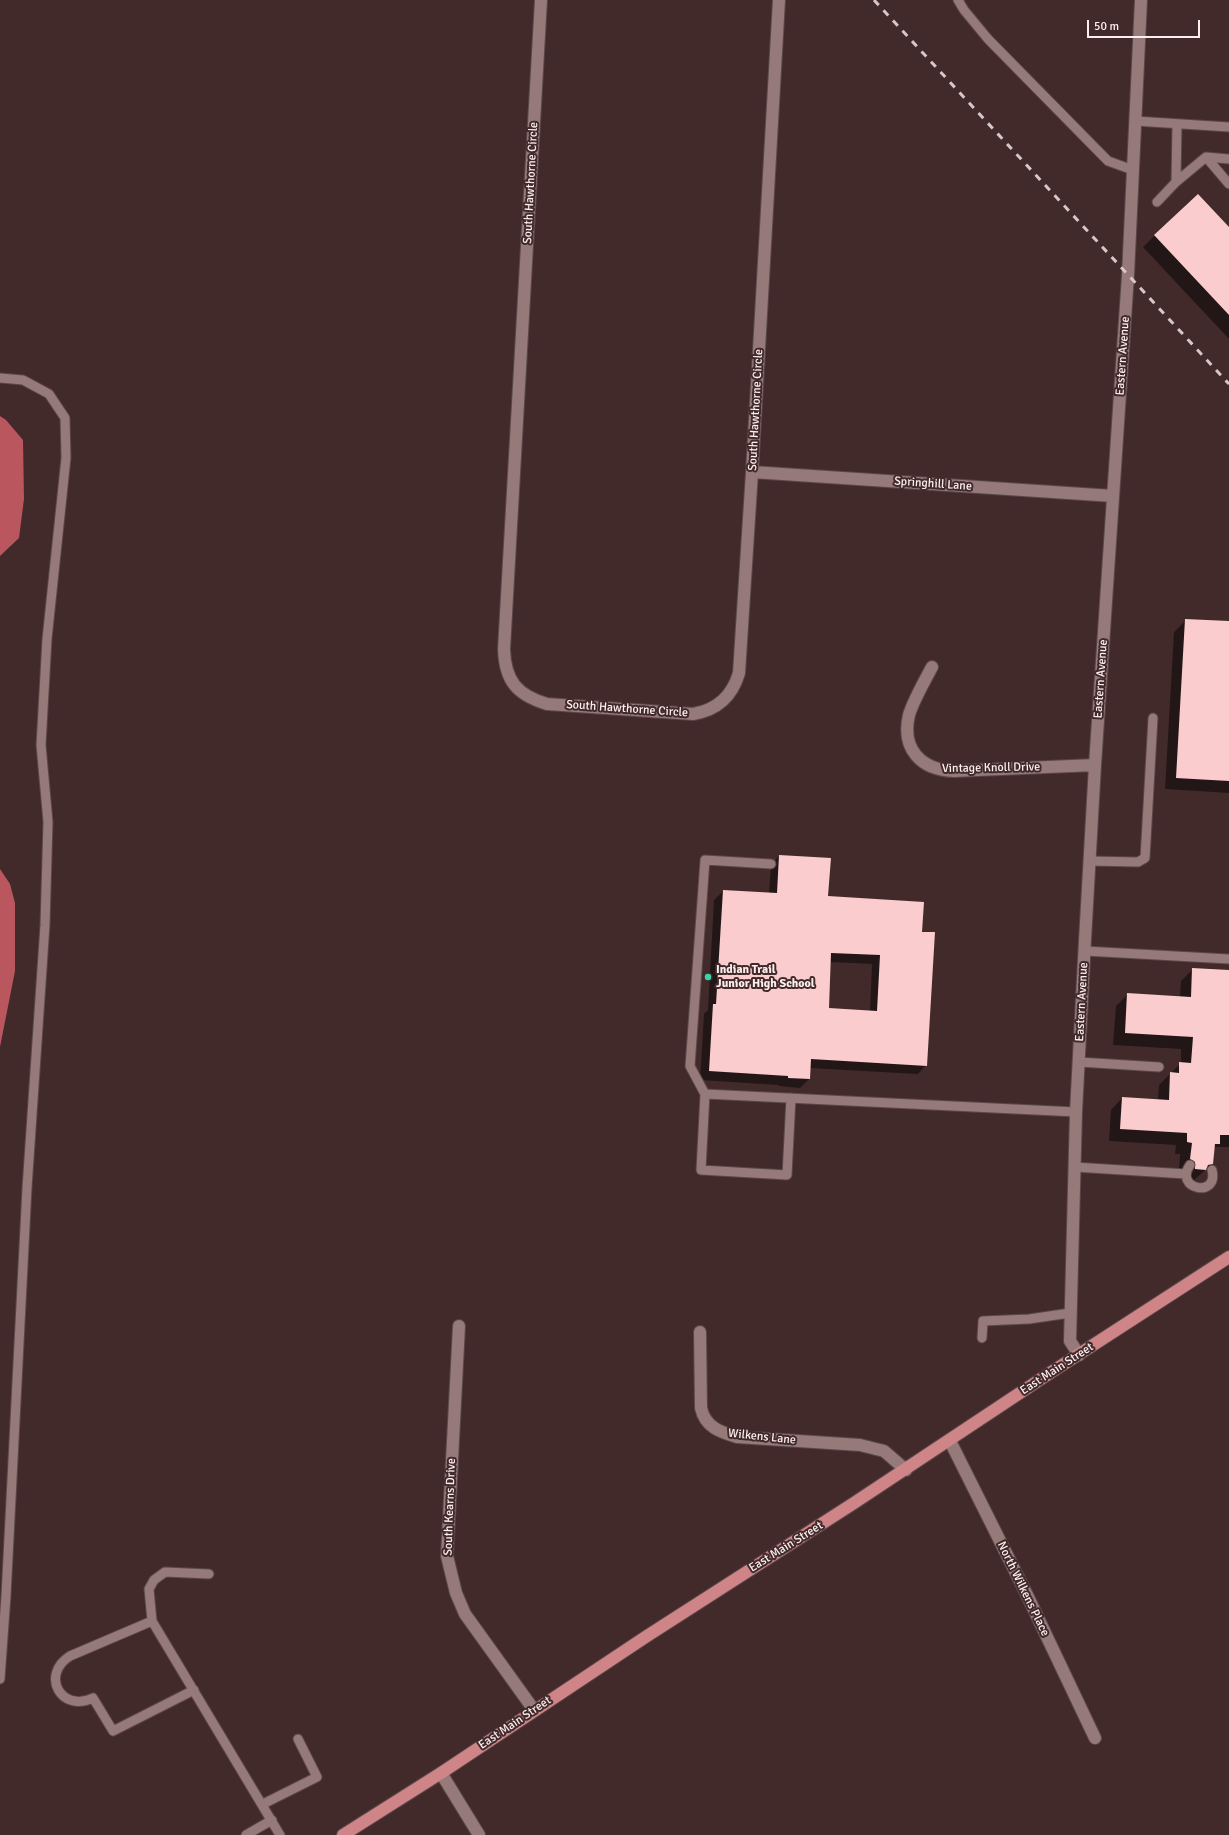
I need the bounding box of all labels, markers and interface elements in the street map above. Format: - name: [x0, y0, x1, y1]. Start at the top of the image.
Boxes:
- scale bar: [1089, 12, 1202, 38]
- text: 50 m: [1094, 19, 1119, 34]
- street label: South Hawthorne Circle: [521, 122, 541, 244]
- street label: Eastern Avenue: [1113, 316, 1133, 396]
- street label: South Hawthorne Circle: [746, 349, 766, 471]
- street label: Springhill Lane: [894, 474, 972, 494]
- street label: Eastern Avenue: [1091, 639, 1111, 719]
- street label: South Hawthorne Circle: [566, 698, 688, 720]
- street label: Vintage Knoll Drive: [942, 760, 1040, 776]
- street label: Eastern Avenue: [1073, 962, 1091, 1042]
- place label: Indian Trail Junior High School: [716, 963, 815, 991]
- marker: Indian Trail Junior High School: [703, 972, 713, 982]
- street label: East Main Street: [1018, 1340, 1096, 1398]
- street label: Wilkens Lane: [727, 1426, 797, 1448]
- street label: South Kearns Drive: [441, 1458, 459, 1556]
- street label: East Main Street: [746, 1519, 826, 1575]
- street label: North Wilkens Place: [994, 1539, 1052, 1639]
- street label: East Main Street: [476, 1693, 554, 1753]

